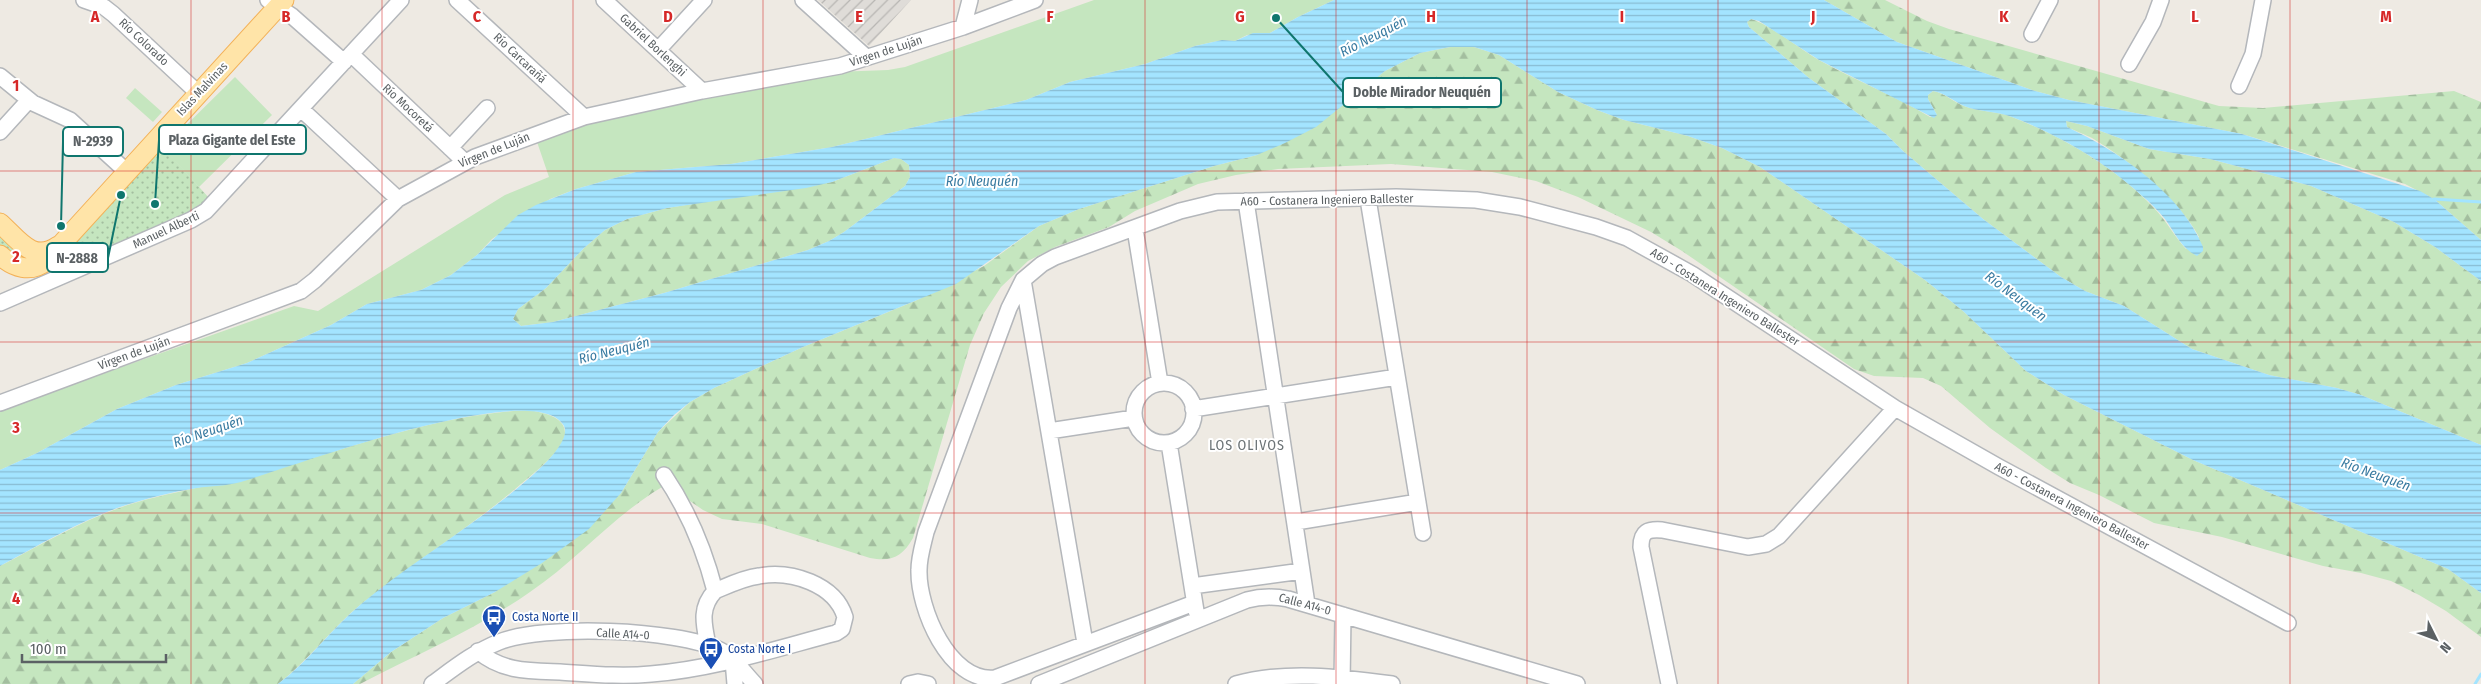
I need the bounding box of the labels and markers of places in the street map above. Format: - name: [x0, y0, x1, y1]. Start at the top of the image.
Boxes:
- callout: Doble Mirador Neuquén: [1343, 78, 1501, 107]
- callout: Plaza Gigante del Este: [159, 125, 306, 154]
- callout: N-2939: [63, 127, 123, 156]
- callout: N-2888: [47, 243, 108, 272]
- bus stop icon: Costa Norte II: [481, 604, 507, 638]
- place label: Costa Norte II: [512, 610, 578, 624]
- bus stop icon: Costa Norte I: [698, 636, 724, 670]
- place label: Costa Norte I: [728, 642, 791, 656]

